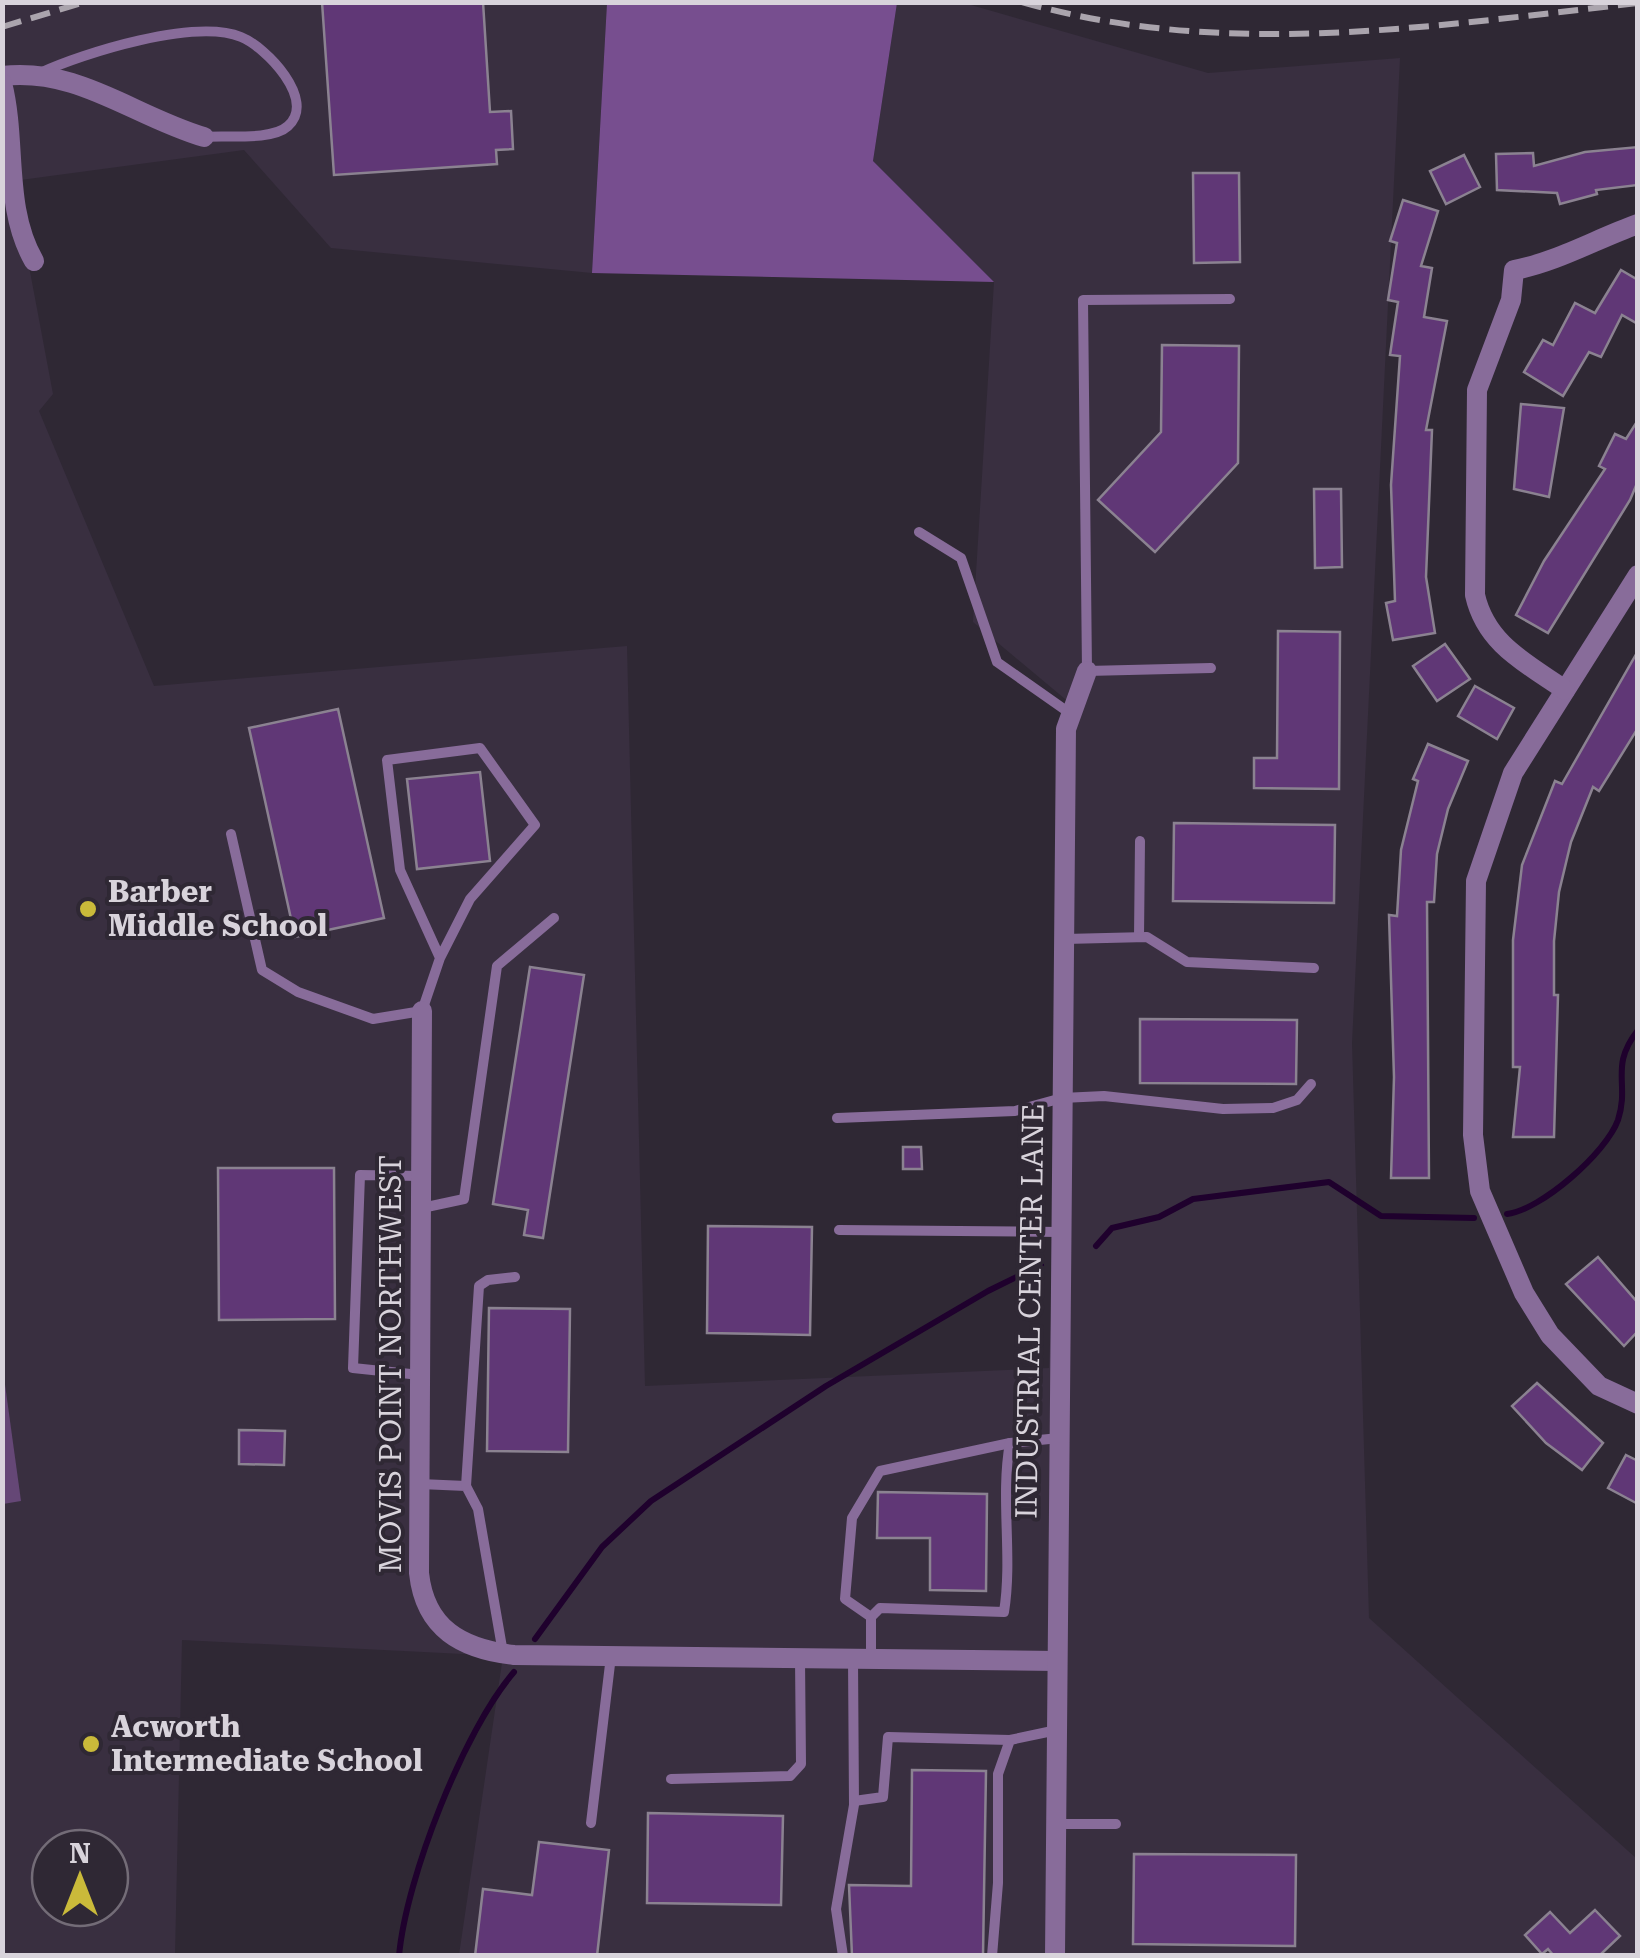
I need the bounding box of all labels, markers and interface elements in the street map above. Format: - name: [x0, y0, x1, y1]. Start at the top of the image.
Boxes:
- place label: Barber Middle School: [108, 874, 328, 943]
- marker: Barber Middle School: [77, 898, 99, 920]
- street label: INDUSTRIAL CENTER LANE: [1008, 1103, 1051, 1519]
- street label: MOVIS POINT NORTHWEST: [373, 1155, 408, 1573]
- place label: Acworth Intermediate School: [111, 1709, 423, 1778]
- marker: Acworth Intermediate School: [80, 1733, 102, 1755]
- north arrow: [30, 1828, 130, 1928]
- text: N: [69, 1837, 91, 1870]

